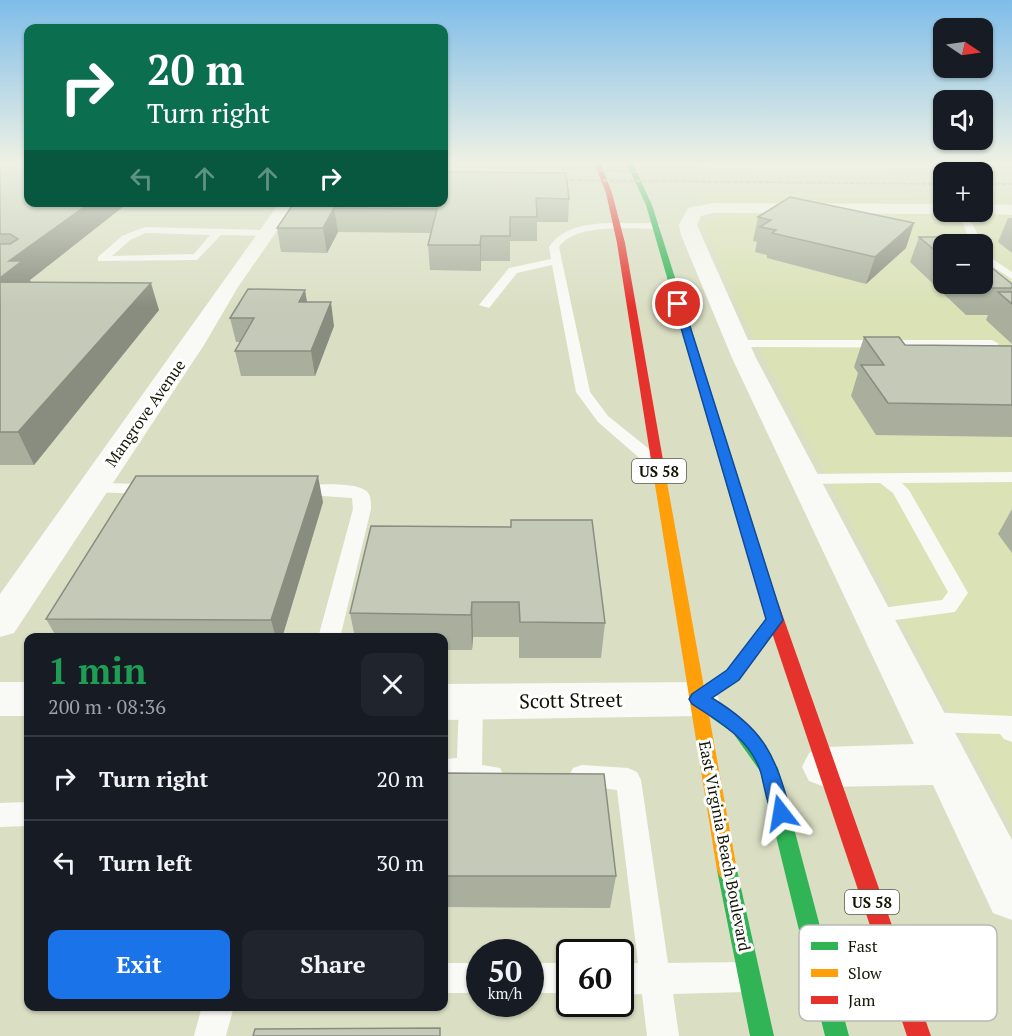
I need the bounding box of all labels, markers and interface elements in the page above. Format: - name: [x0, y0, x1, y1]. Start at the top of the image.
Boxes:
- north arrow: [933, 18, 993, 78]
- map controls: [933, 18, 993, 294]
- text: 20 m: [147, 41, 245, 97]
- icon: right: [48, 48, 126, 126]
- button: sound: [933, 90, 993, 150]
- text: Turn right: [147, 95, 270, 131]
- icon: left: [125, 162, 158, 195]
- icon: ahead: [188, 162, 221, 195]
- icon: ahead: [251, 162, 284, 195]
- icon: right: [314, 162, 347, 195]
- button: +: [933, 162, 993, 222]
- button: −: [933, 234, 993, 294]
- pin: [652, 278, 703, 329]
- icon: arrive: [661, 287, 694, 320]
- street label: Mangrove Avenue: [100, 355, 190, 471]
- road number: US 58: [632, 459, 686, 483]
- text: 1 min: [48, 647, 146, 694]
- button: close: [361, 653, 424, 716]
- street label: Scott Street: [519, 686, 624, 714]
- text: 200 m · 08:36: [48, 693, 166, 720]
- street label: East Virginia Beach Boulevard: [694, 739, 756, 953]
- icon: right: [48, 762, 81, 795]
- text: Turn right: [99, 764, 208, 793]
- text: 20 m: [376, 764, 424, 793]
- position arrow: [749, 781, 813, 845]
- icon: left: [48, 846, 81, 879]
- text: Turn left: [99, 848, 192, 877]
- text: 30 m: [376, 848, 424, 877]
- road number: US 58: [845, 890, 899, 914]
- legend: [799, 925, 997, 1021]
- button: Exit: [48, 930, 230, 999]
- button: Share: [242, 930, 424, 999]
- text: Fast: [848, 935, 878, 957]
- speed limit sign: 60: [556, 939, 634, 1017]
- text: 50: [488, 951, 522, 991]
- text: Slow: [848, 962, 882, 984]
- text: km/h: [488, 983, 522, 1003]
- text: Jam: [848, 989, 876, 1011]

